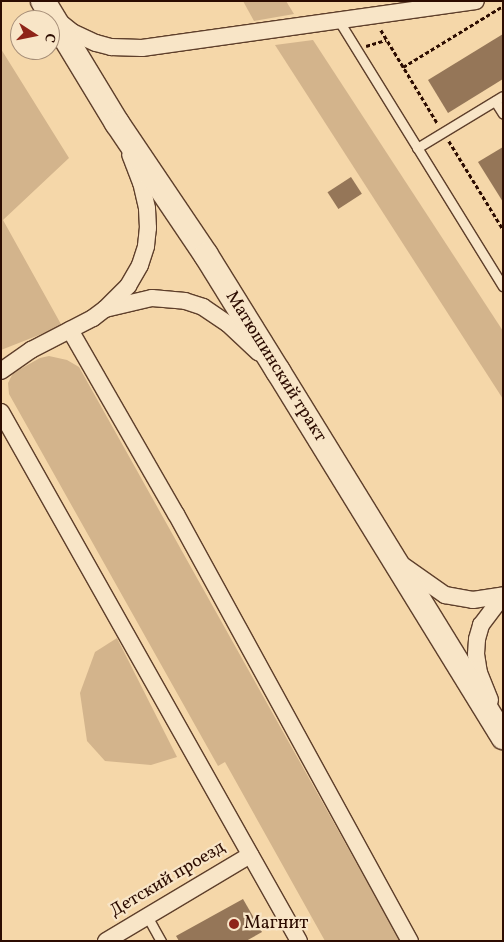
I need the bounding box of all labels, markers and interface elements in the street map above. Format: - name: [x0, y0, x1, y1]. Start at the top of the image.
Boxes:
- north arrow: [10, 10, 60, 60]
- text: С: [39, 32, 59, 44]
- street label: Матюшинский тракт: [220, 287, 330, 447]
- street label: Детский проезд: [106, 837, 230, 923]
- place label: Магнит: [244, 913, 308, 935]
- marker: Магнит: [228, 918, 240, 930]

